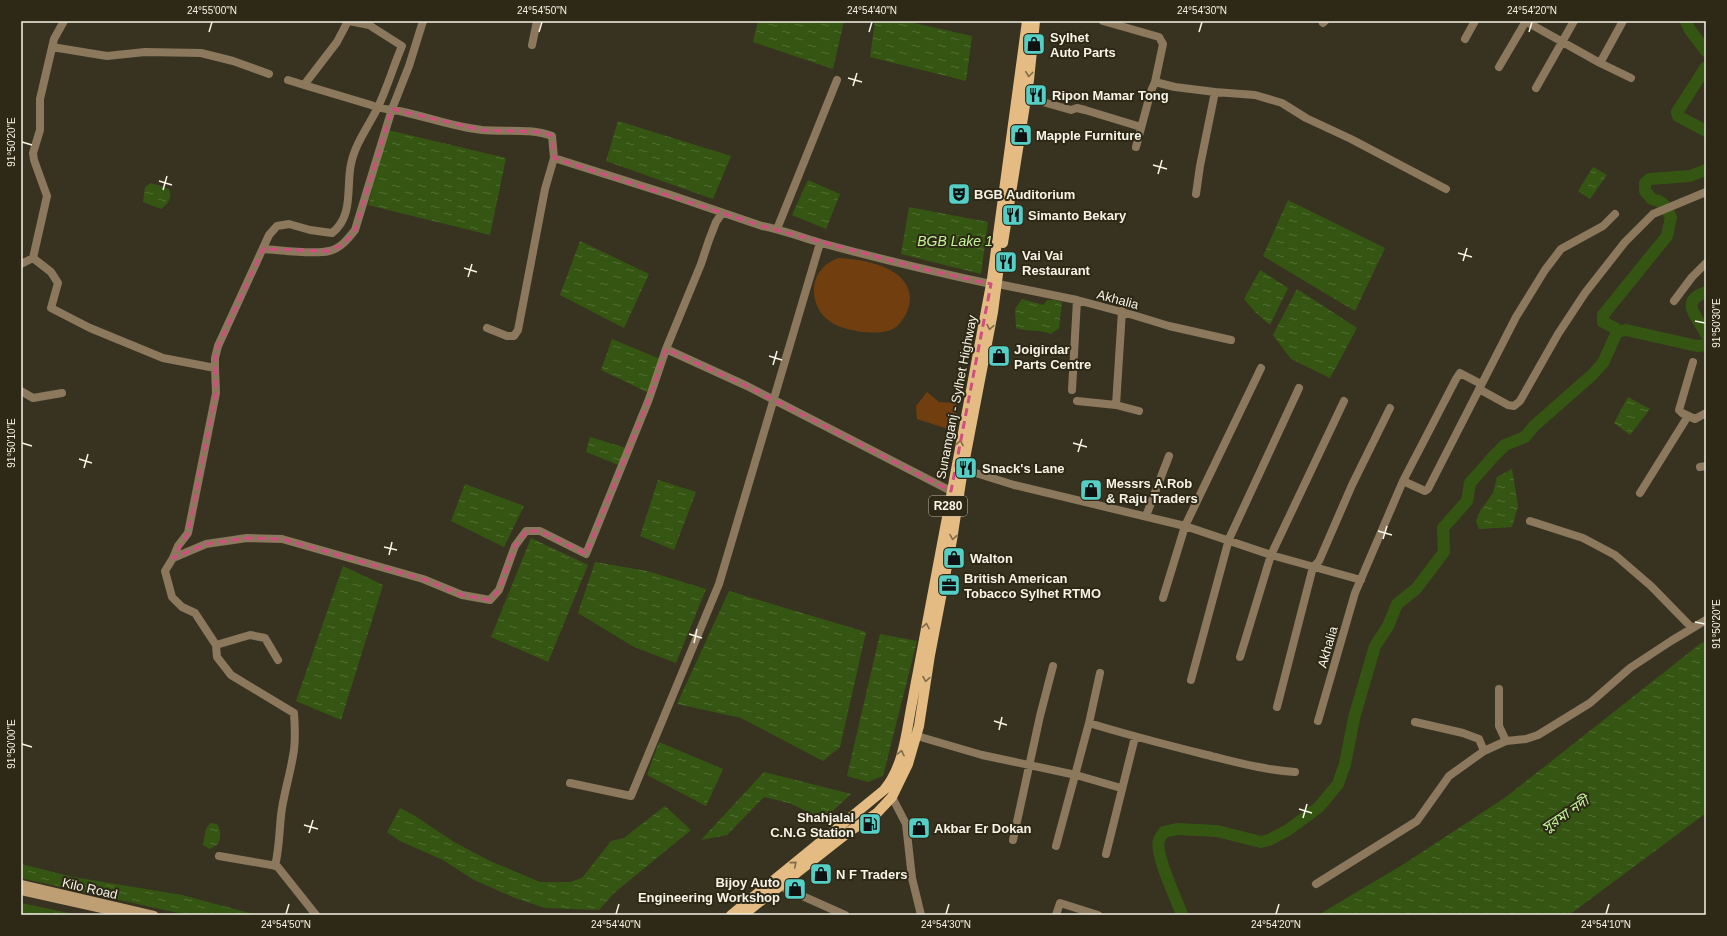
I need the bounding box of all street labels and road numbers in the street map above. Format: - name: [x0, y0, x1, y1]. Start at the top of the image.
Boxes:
- street label: Akhalia: [1095, 287, 1141, 312]
- street label: Sunamganj - Sylhet Highway: [933, 313, 980, 480]
- road number: R280: [929, 496, 967, 516]
- street label: Akhalia: [1314, 624, 1341, 670]
- street label: Kilo Road: [61, 875, 119, 902]

